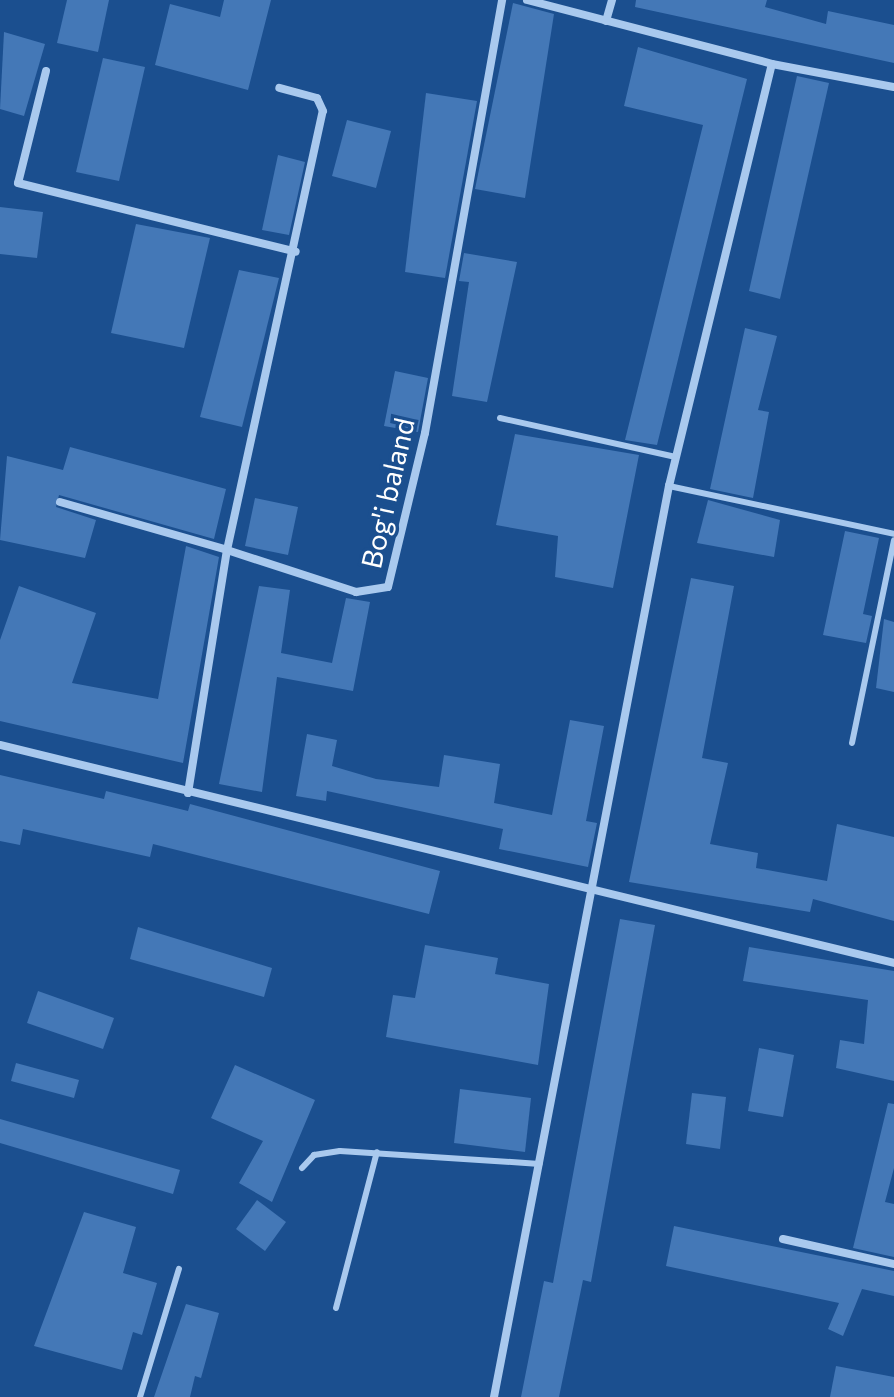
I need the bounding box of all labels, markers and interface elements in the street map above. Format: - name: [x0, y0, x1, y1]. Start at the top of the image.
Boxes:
- street label: Bog'i baland: [353, 415, 421, 571]

